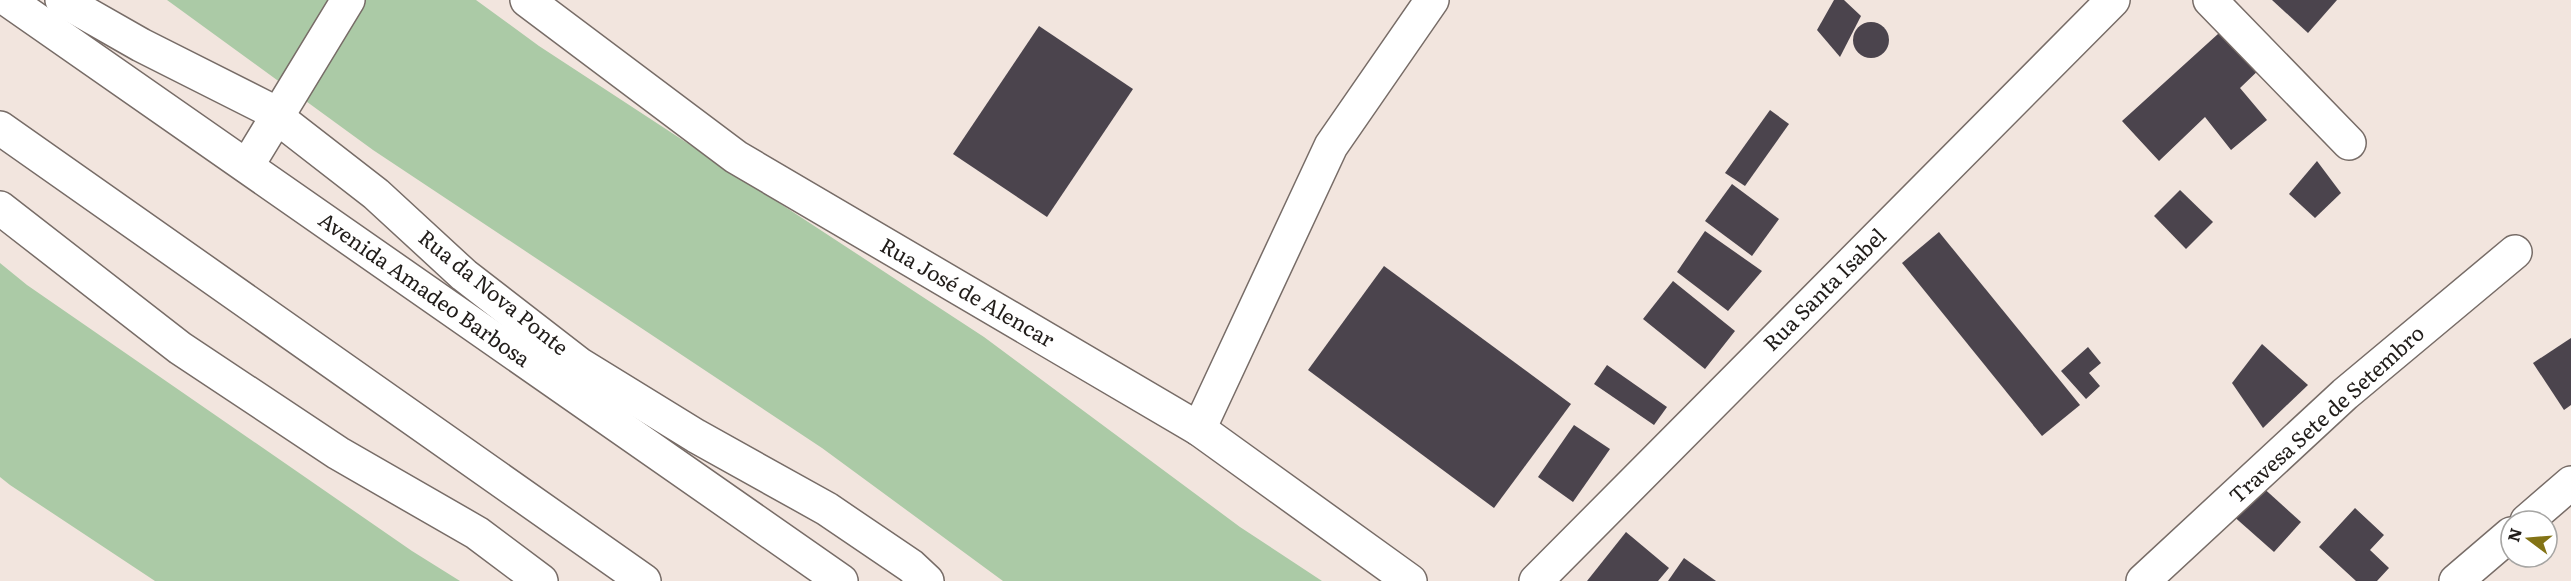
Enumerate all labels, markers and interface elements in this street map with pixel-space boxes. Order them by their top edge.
street label: Avenida Amadeo Barbosa [313,203,538,373]
street label: Rua Santa Isabel [1755,220,1892,357]
street label: Rua da Nova Ponte [413,221,576,361]
street label: Rua José de Alencar [875,228,1061,353]
street label: Travesa Sete de Setembro [2221,317,2430,510]
north arrow [2499,509,2559,569]
text: N [2500,525,2527,544]

